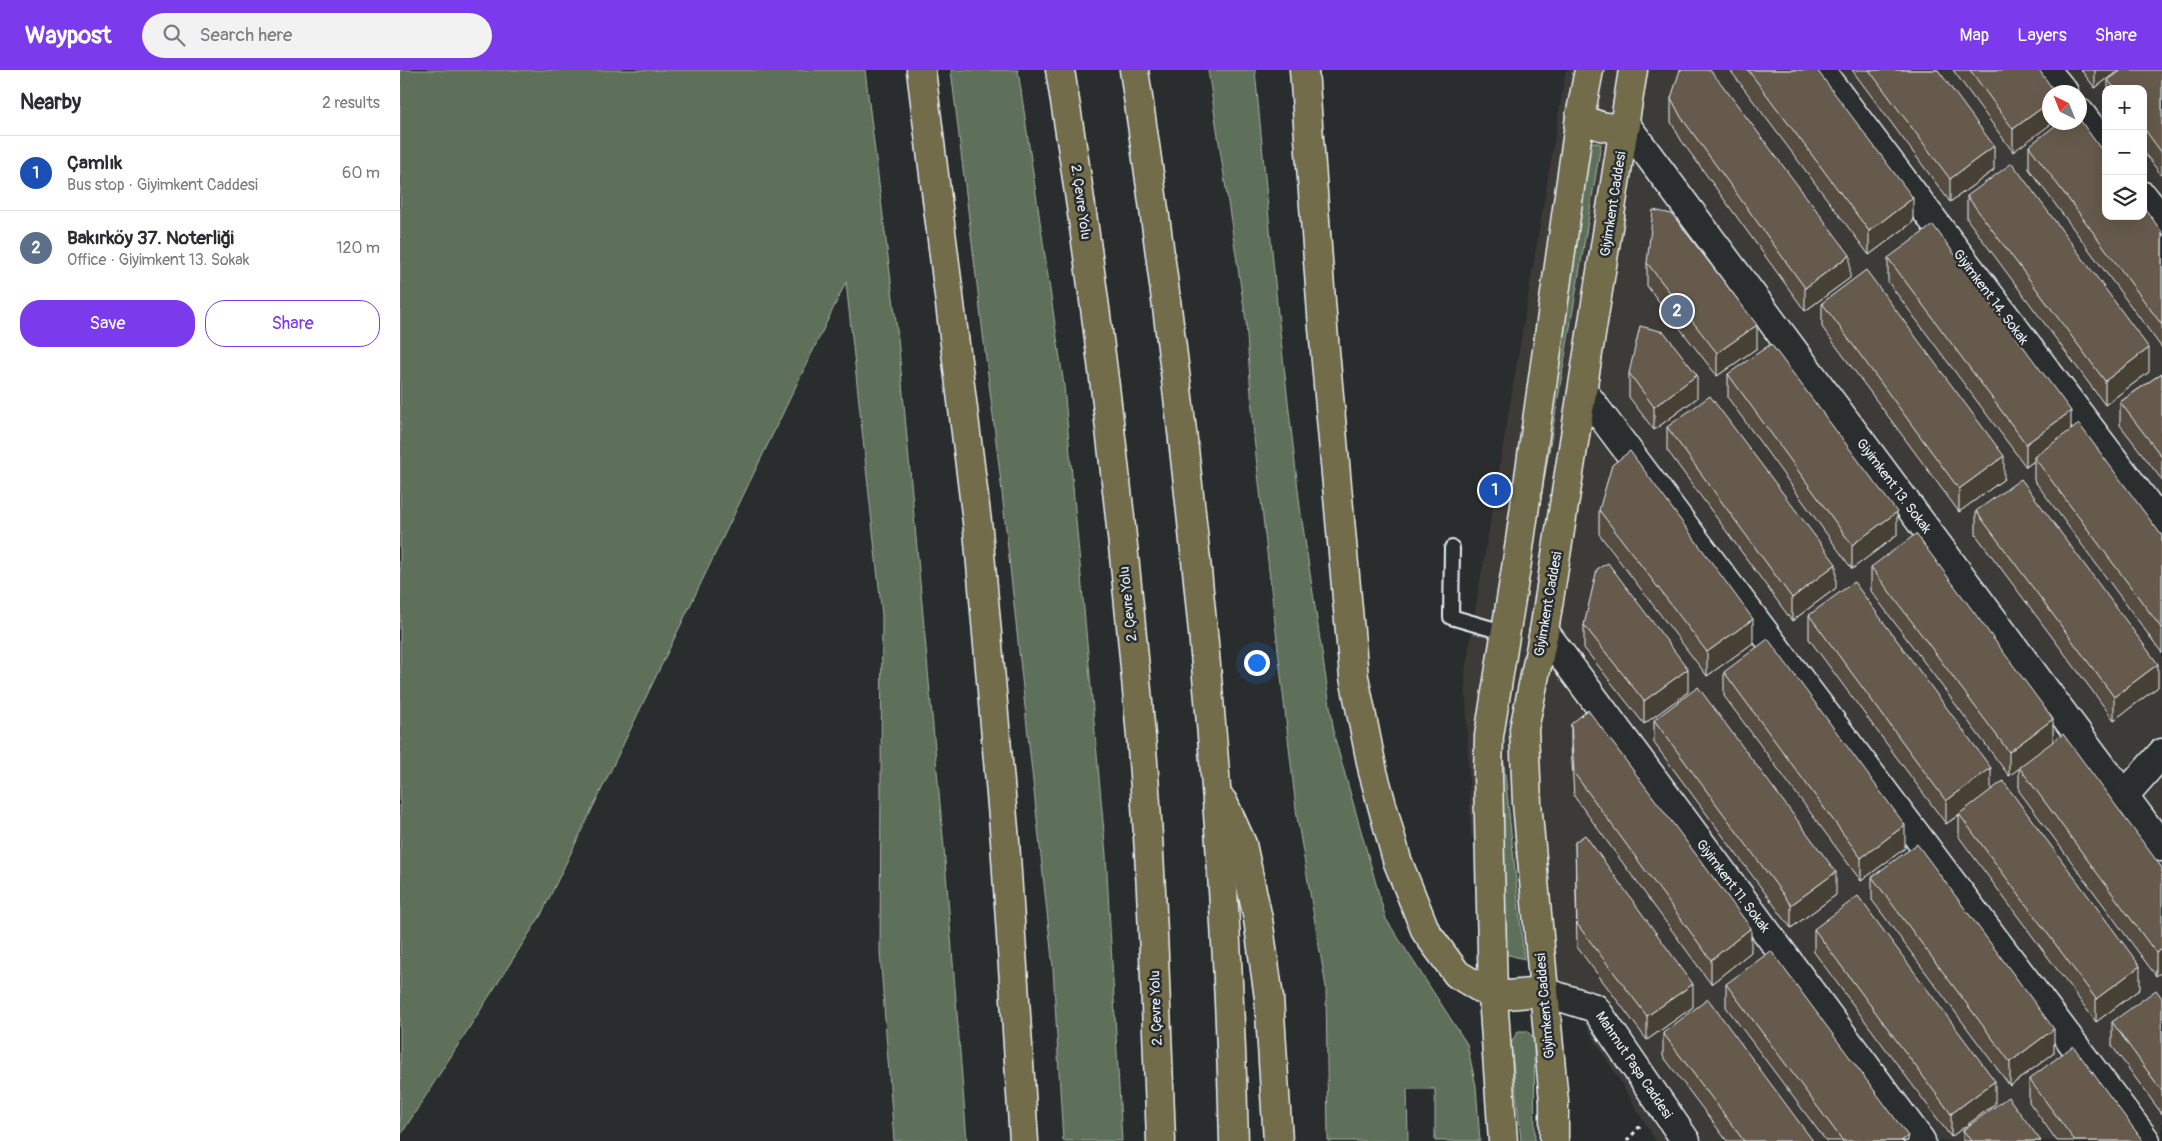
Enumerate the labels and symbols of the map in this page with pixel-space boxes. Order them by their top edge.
north arrow [2042,85,2087,130]
street label: Giyimkent Caddesi [1596,150,1630,258]
street label: 2. Çevre Yolu [1067,164,1095,240]
street label: Giyimkent 14. Sokak [1950,246,2032,348]
pin: 2 [1661,292,1693,330]
street label: Giyimkent 13. Sokak [1853,435,1935,537]
pin: 1 [1479,471,1511,509]
street label: Giyimkent Caddesi [1530,550,1566,658]
street label: 2. Çevre Yolu [1116,566,1140,642]
your location [1244,650,1270,676]
street label: Giyimkent 11. Sokak [1692,836,1774,936]
street label: Giyimkent Caddesi [1532,952,1558,1060]
street label: 2. Çevre Yolu [1146,970,1166,1046]
street label: Mahmut Paşa Caddesi [1592,1008,1676,1122]

